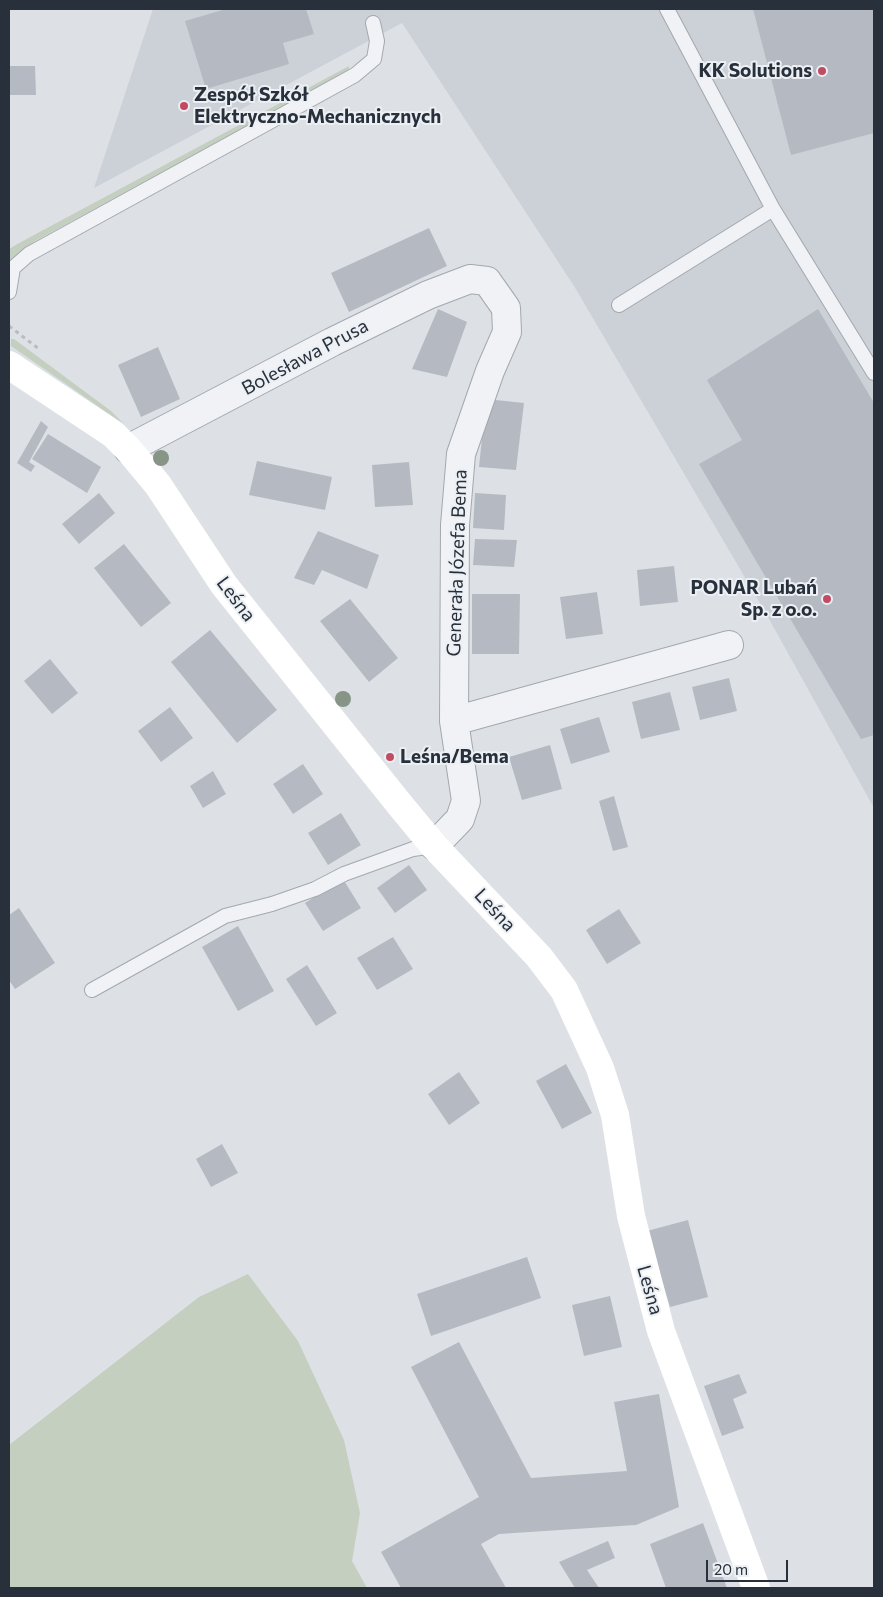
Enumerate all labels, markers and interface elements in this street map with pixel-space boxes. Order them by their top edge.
place label: KK Solutions [699,60,812,82]
marker: KK Solutions [816,65,828,77]
place label: Zespół Szkół Elektryczno-Mechanicznych [194,84,441,128]
marker: Zespół Szkół Elektryczno-Mechanicznych [178,100,190,112]
street label: Bolesława Prusa [238,314,372,400]
street label: Generała Józefa Bema [442,469,472,657]
street label: Leśna [212,572,260,626]
place label: PONAR Lubań Sp. z o.o. [690,577,817,621]
marker: PONAR Lubań Sp. z o.o. [821,593,833,605]
place label: Leśna/Bema [400,746,509,768]
marker: Leśna/Bema [384,751,396,763]
street label: Leśna [469,884,521,936]
street label: Leśna [632,1263,668,1317]
scale bar [708,1550,790,1582]
text: 20 m [714,1560,748,1578]

